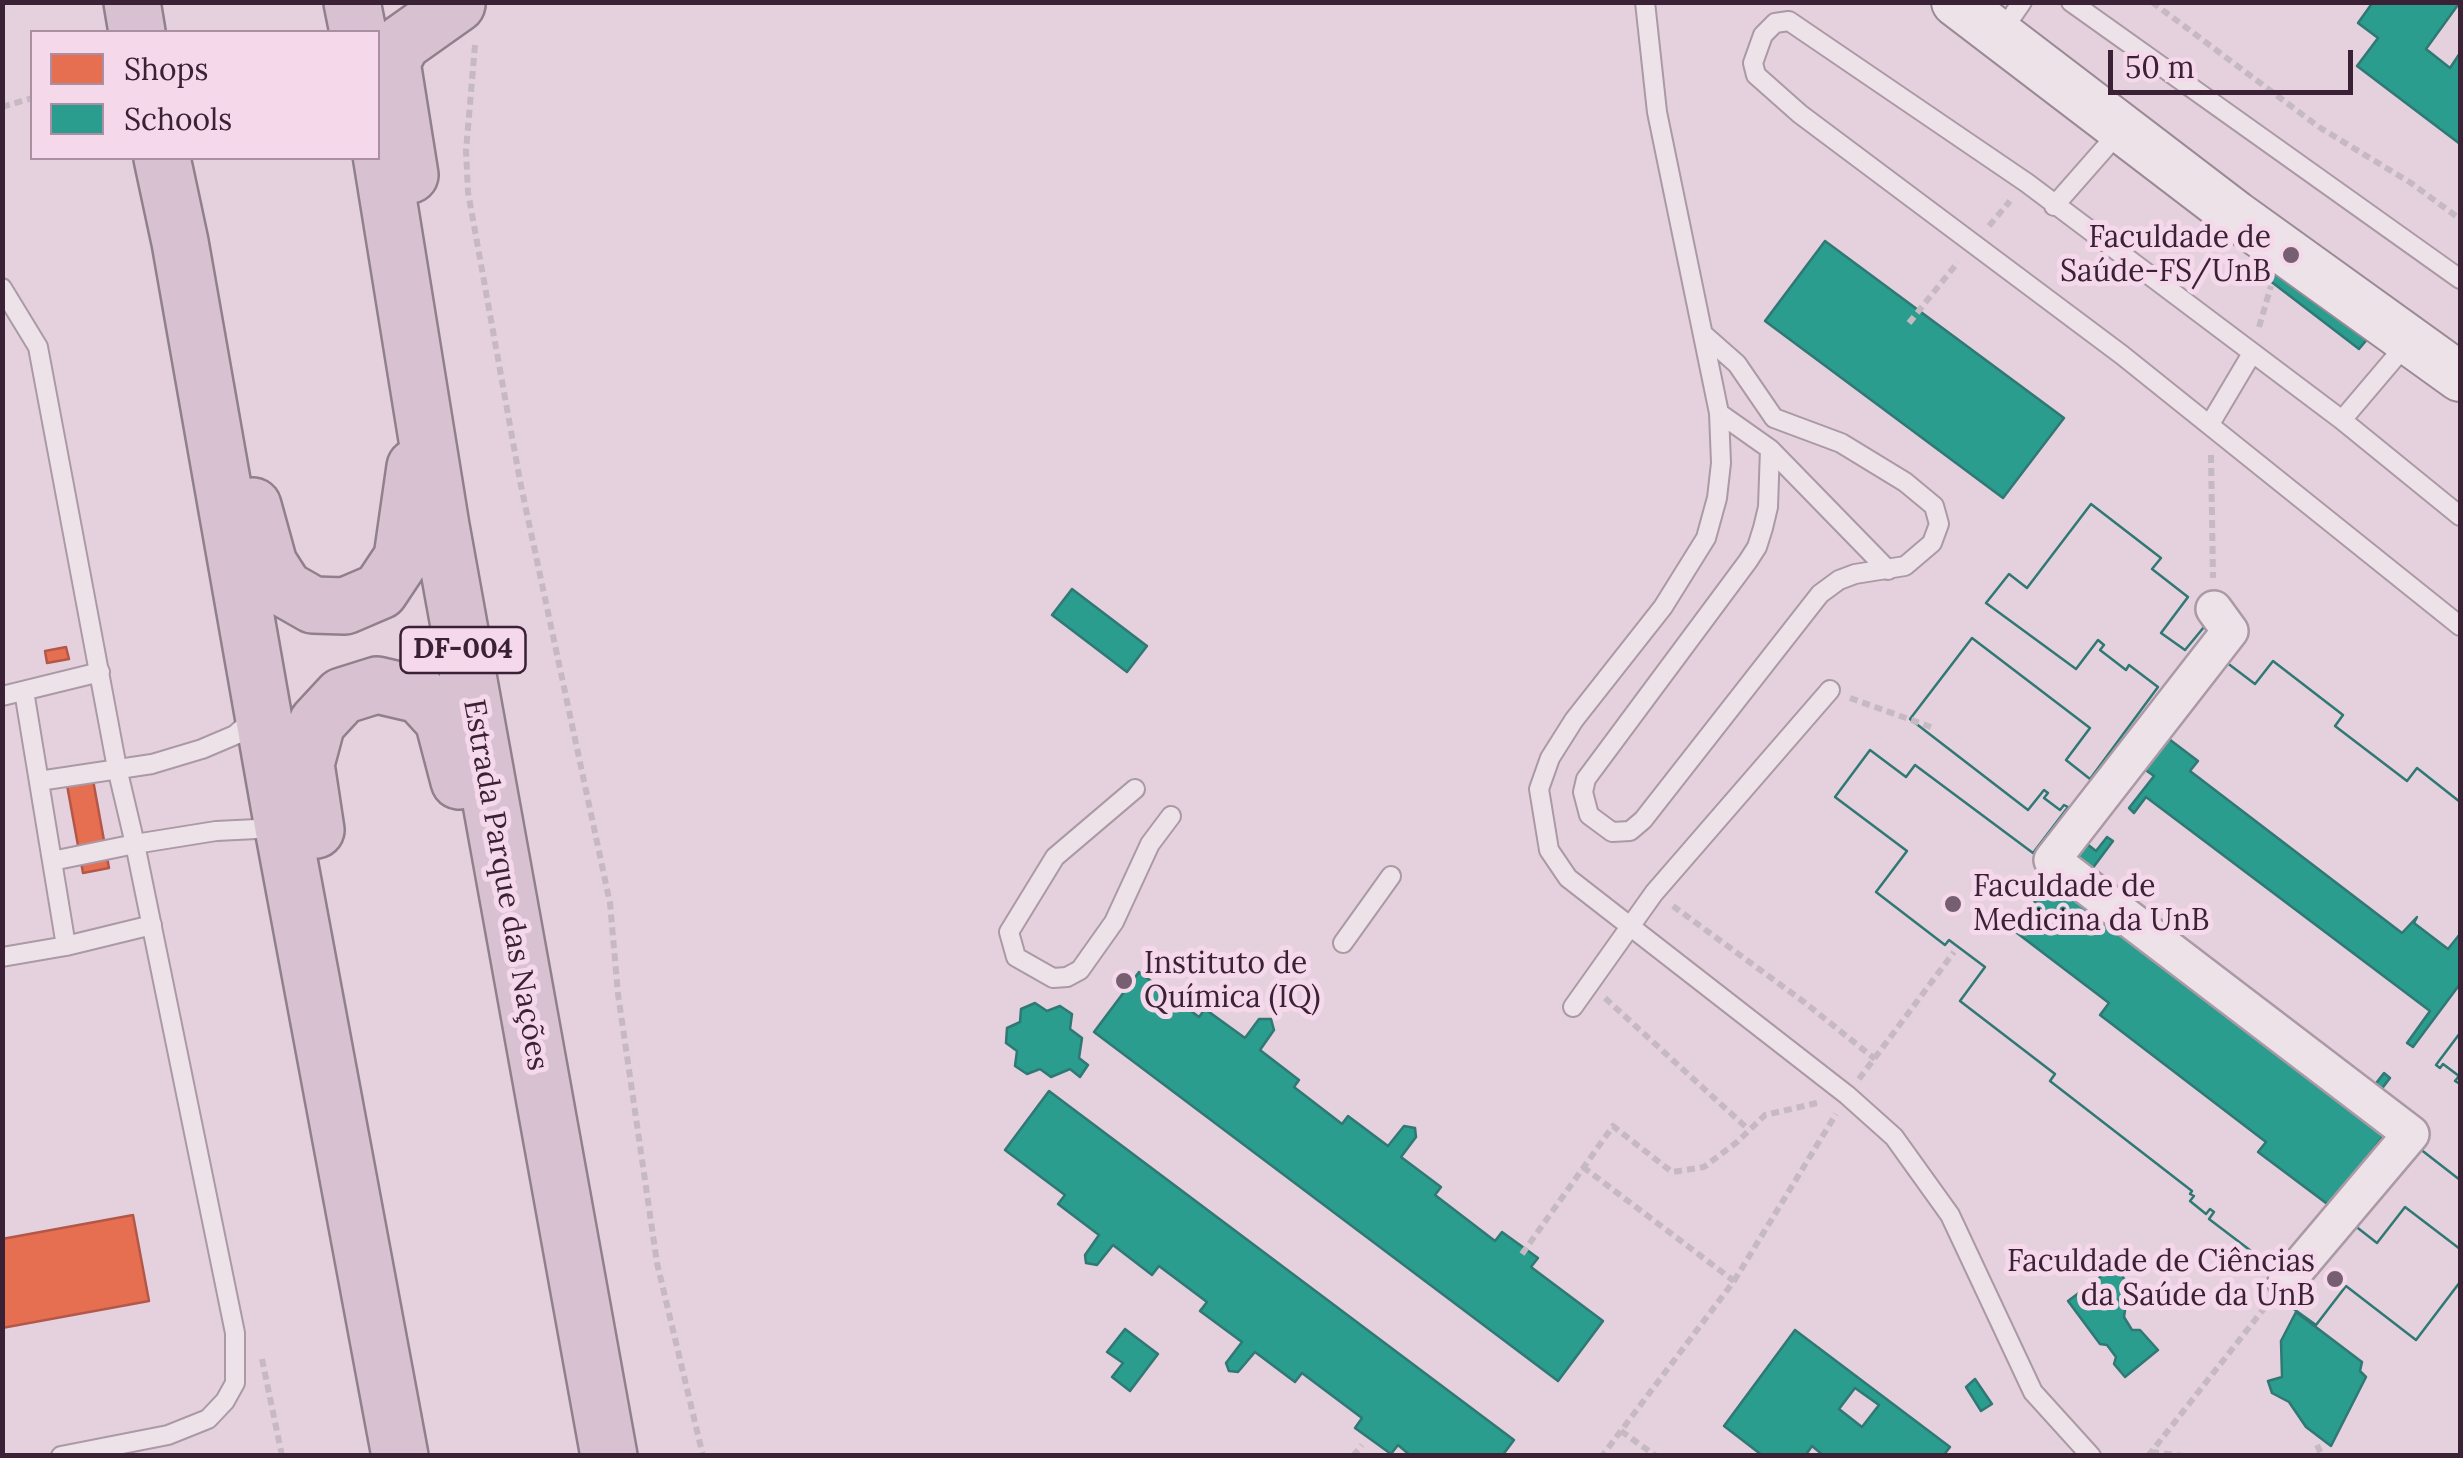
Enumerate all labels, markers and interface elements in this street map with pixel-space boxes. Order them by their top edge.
legend [30,30,380,160]
scale bar [2113,30,2358,92]
text: 50 m [2125,48,2195,86]
text: Shops [124,50,208,88]
text: Schools [124,100,232,138]
place label: Faculdade de Saúde-FS/UnB [2060,220,2271,290]
marker: Faculdade de Saúde-FS/UnB [2280,244,2302,266]
road number: DF-004 [400,627,526,673]
street label: Estrada Parque das Nações [455,697,555,1073]
place label: Faculdade de Medicina da UnB [1973,869,2209,940]
marker: Faculdade de Medicina da UnB [1942,893,1964,915]
place label: Instituto de Química (IQ) [1144,946,1320,1016]
marker: Instituto de Química (IQ) [1113,970,1135,992]
place label: Faculdade de Ciências da Saúde da UnB [2007,1244,2315,1314]
marker: Faculdade de Ciências da Saúde da UnB [2324,1268,2346,1290]

